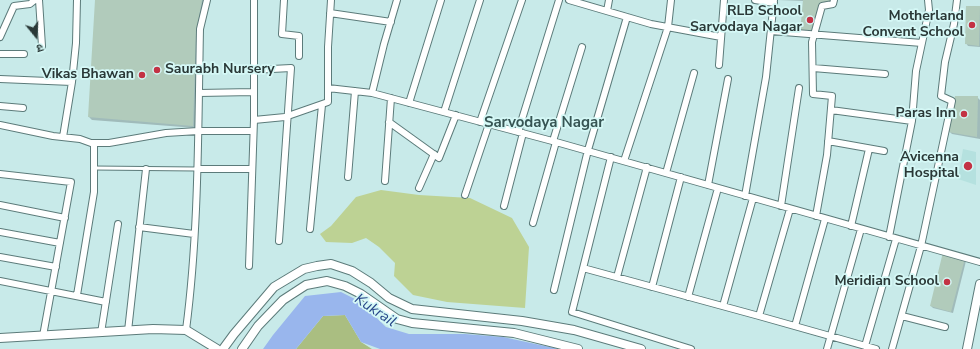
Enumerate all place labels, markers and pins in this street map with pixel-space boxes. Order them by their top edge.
place label: RLB School Sarvodaya Nagar [690,4,802,36]
place label: Motherland Convent School [862,9,964,42]
marker: RLB School Sarvodaya Nagar [805,15,815,25]
marker: Motherland Convent School [967,20,977,30]
place label: Saurabh Nursery [165,62,275,78]
marker: Saurabh Nursery [152,65,162,75]
place label: Vikas Bhawan [42,67,134,83]
marker: Vikas Bhawan [137,70,147,80]
place label: Paras Inn [896,106,956,122]
marker: Paras Inn [959,109,969,119]
place label: Avicenna Hospital [900,150,959,182]
marker: Avicenna Hospital [962,160,974,172]
place label: Meridian School [834,274,939,290]
marker: Meridian School [942,277,952,287]

